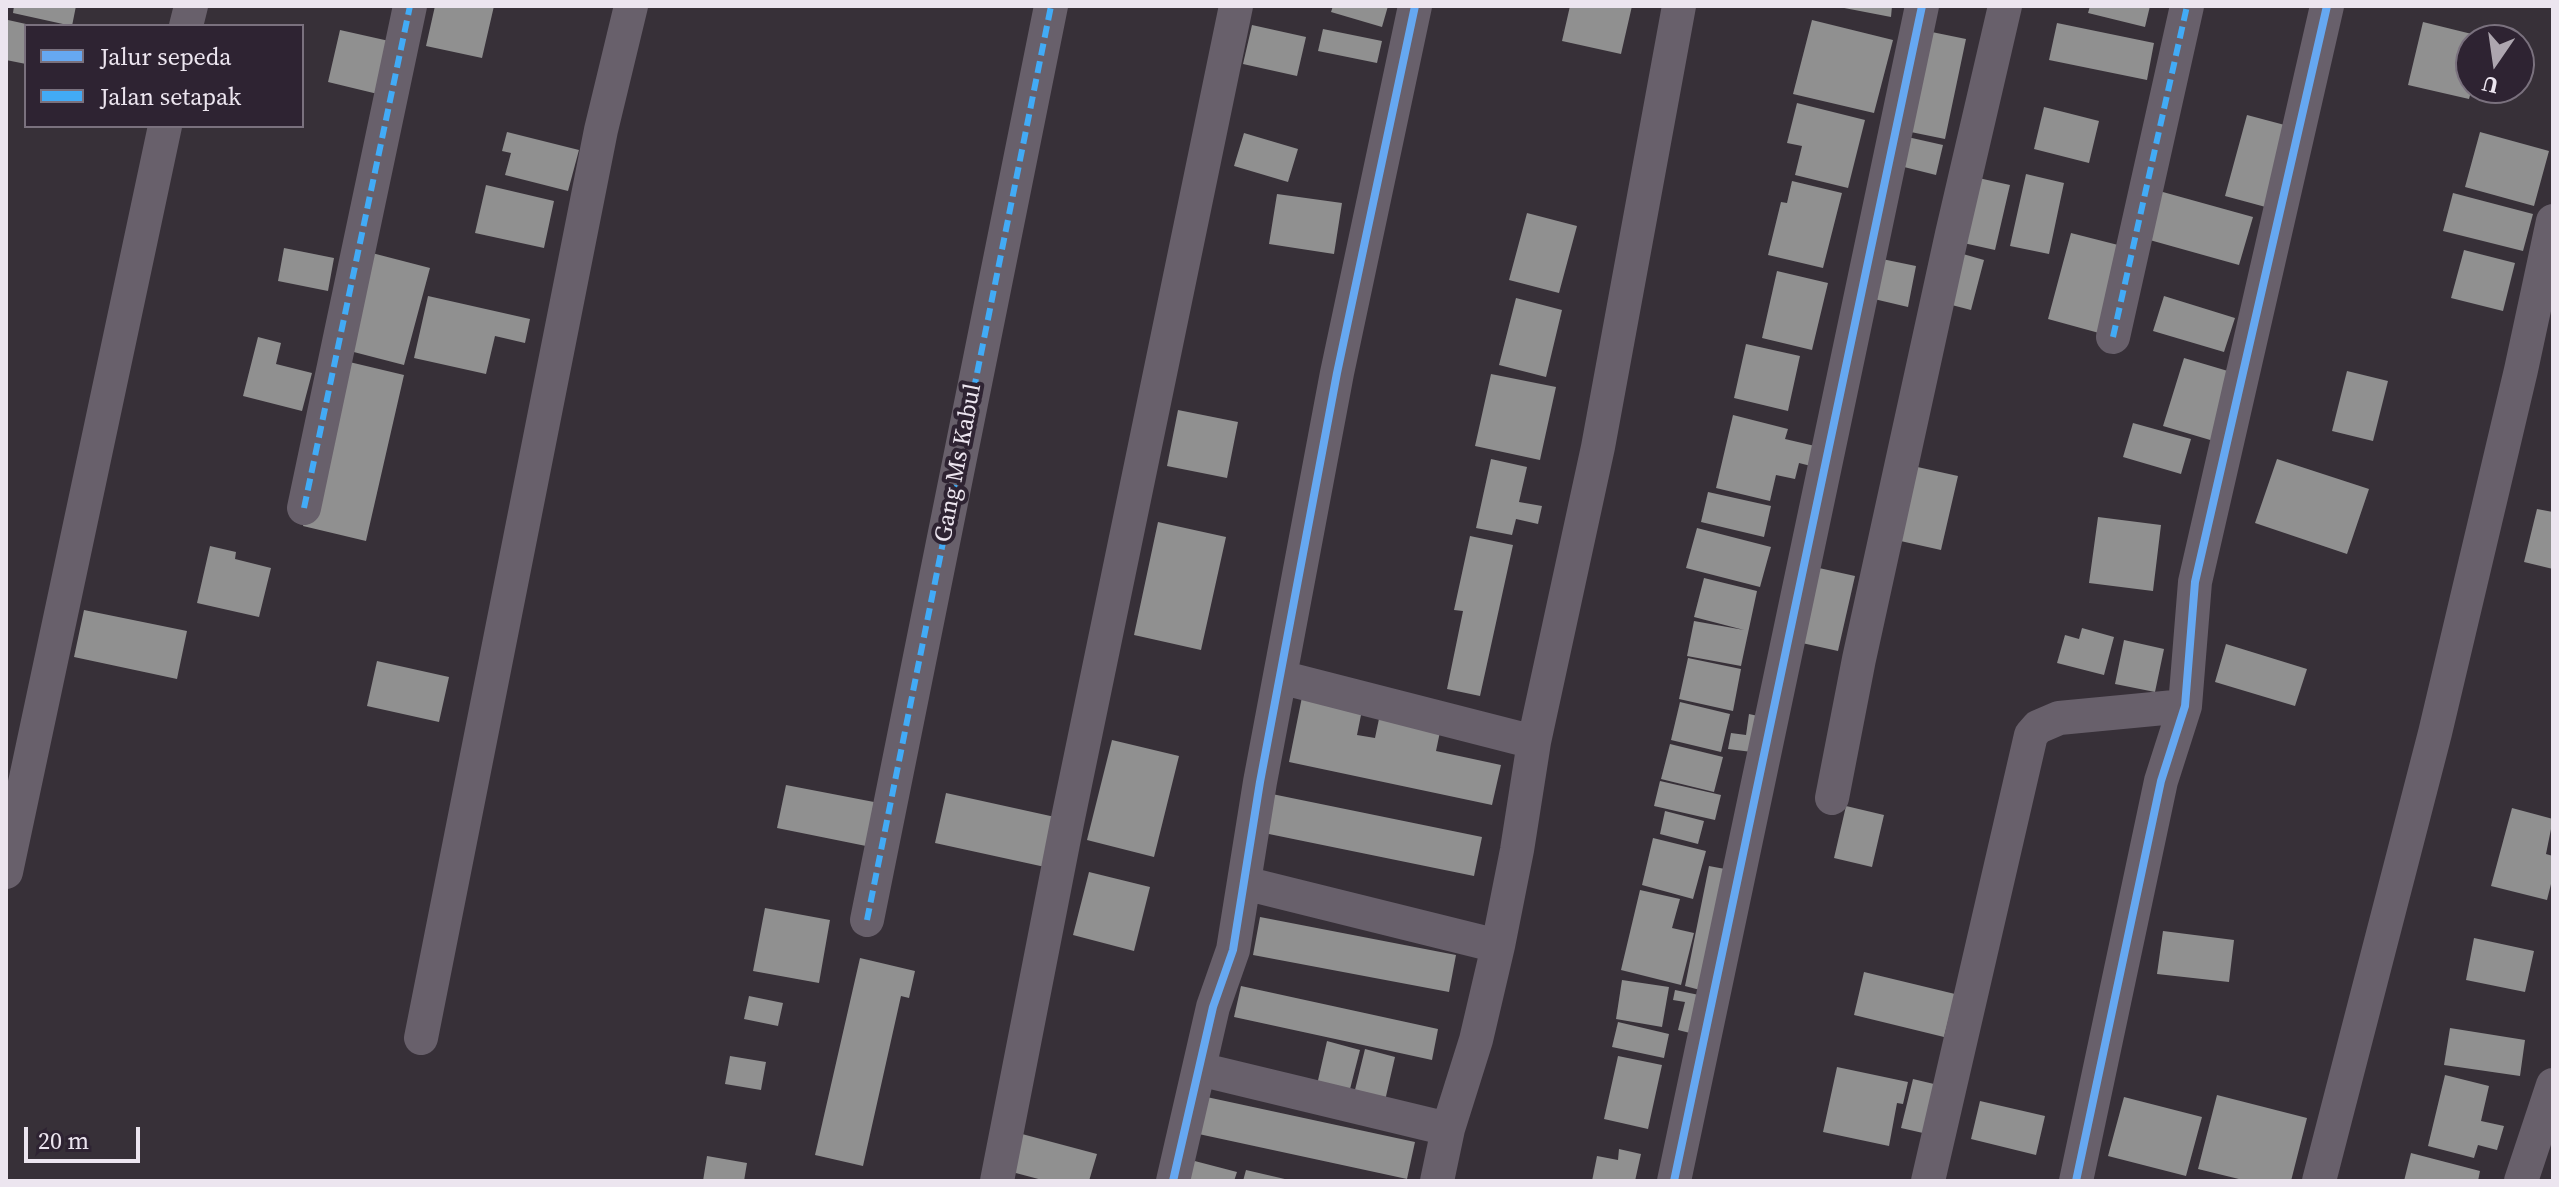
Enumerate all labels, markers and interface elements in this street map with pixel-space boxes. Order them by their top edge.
legend [24,24,304,128]
north arrow [2455,24,2535,104]
text: Jalur sepeda [100,40,231,73]
text: U [2479,69,2501,102]
text: Jalan setapak [100,80,241,113]
street label: Gang Ms Kabul [930,381,988,545]
scale bar [28,1111,144,1161]
text: 20 m [38,1124,89,1157]

